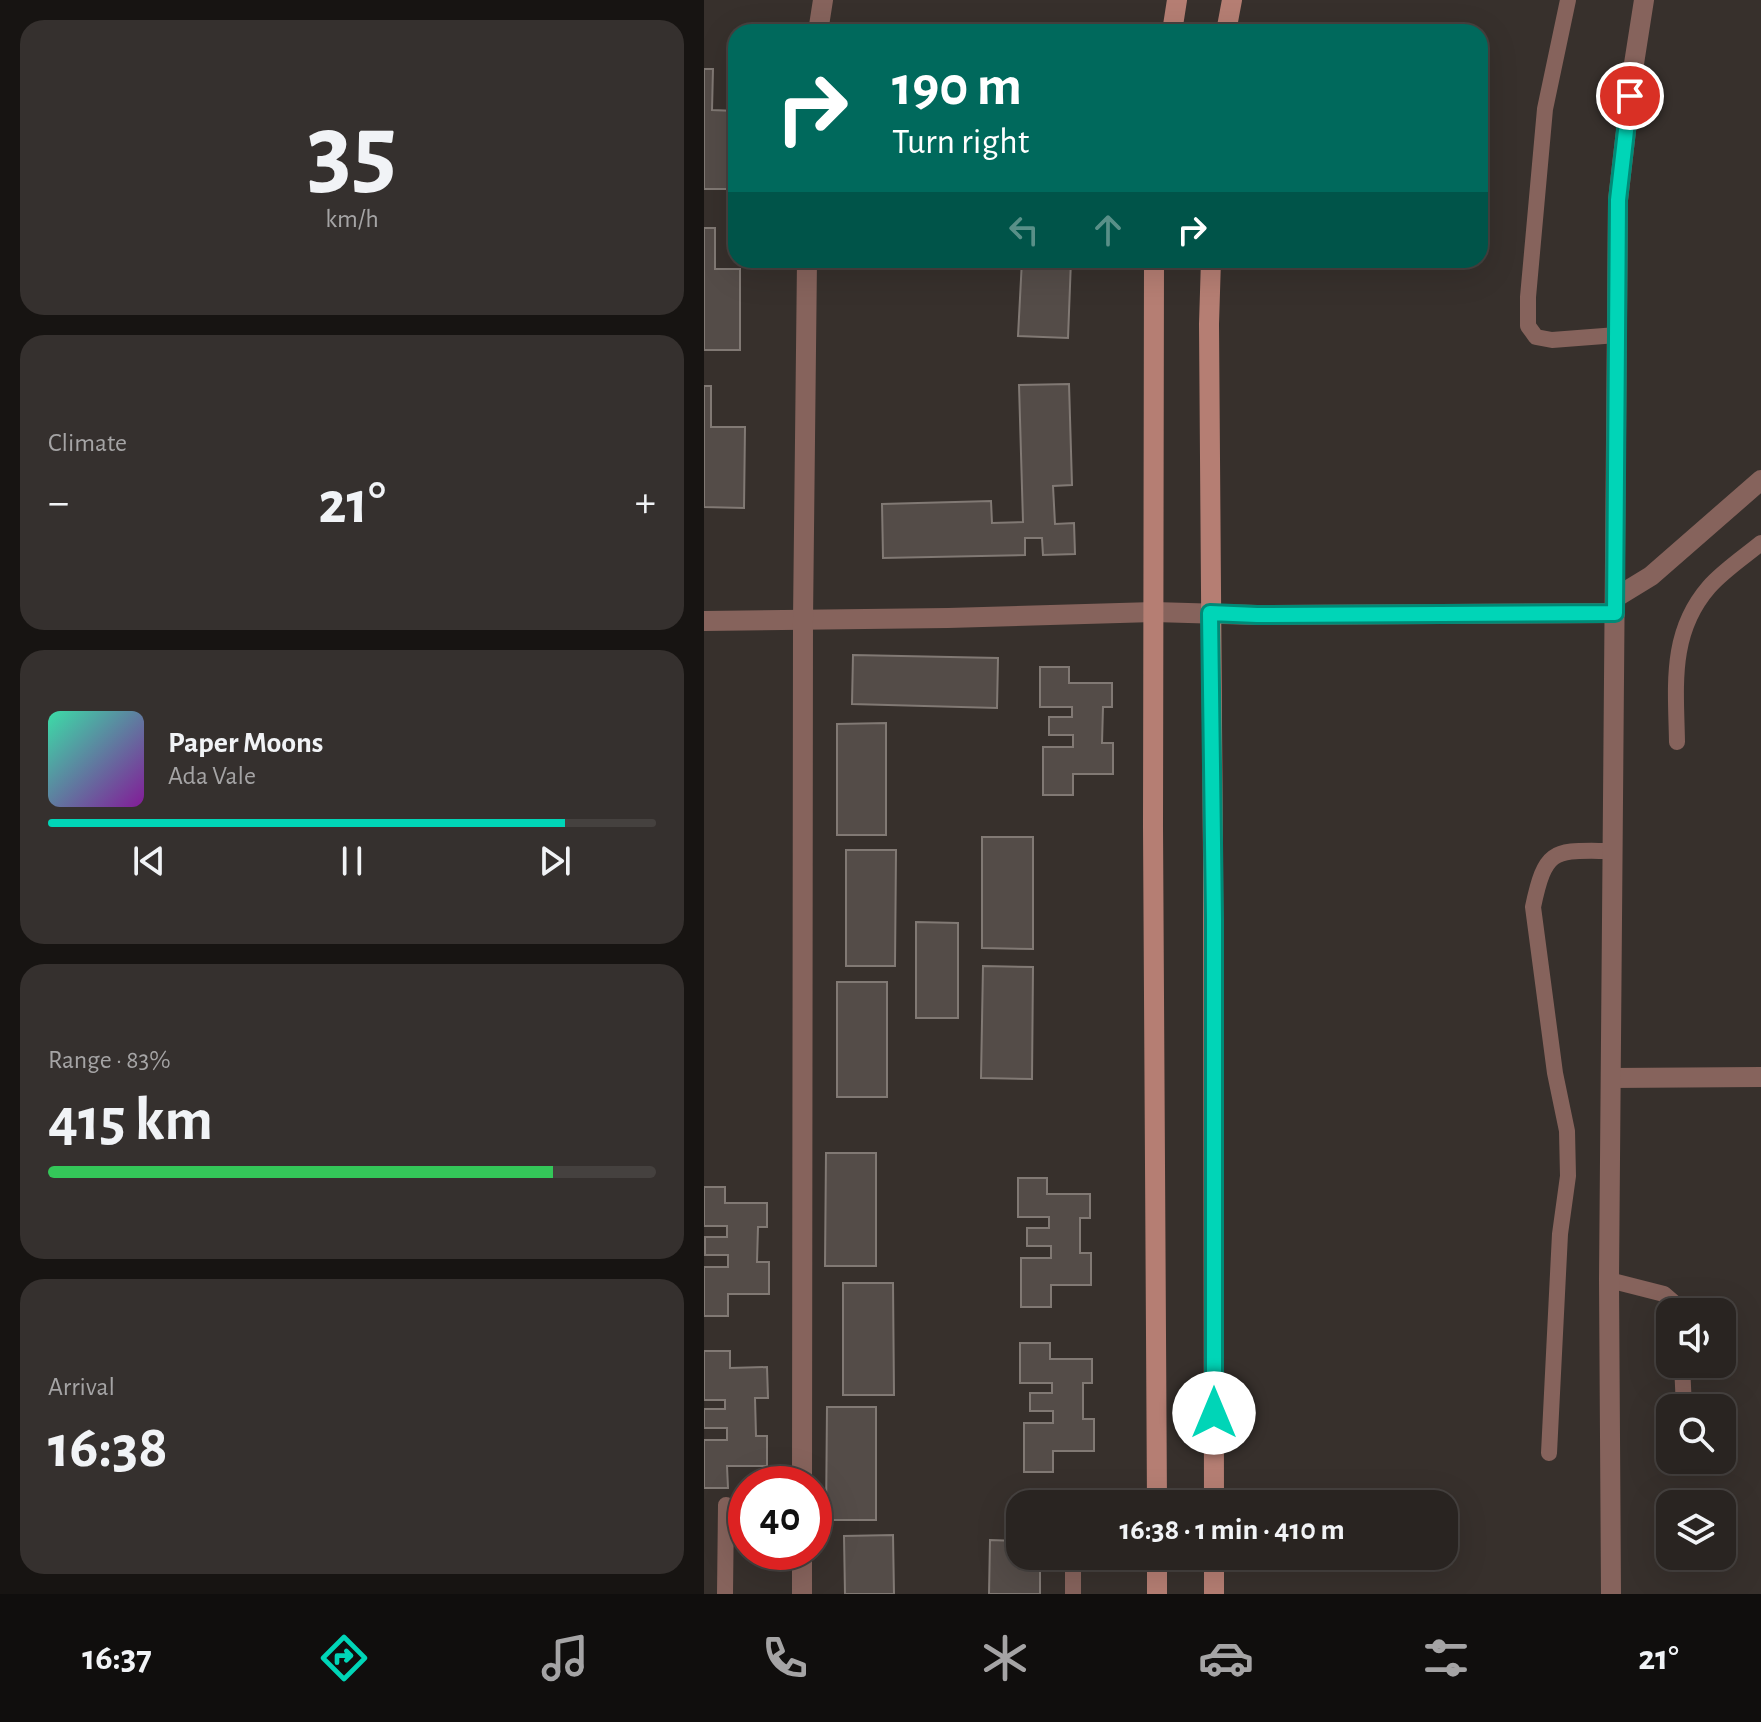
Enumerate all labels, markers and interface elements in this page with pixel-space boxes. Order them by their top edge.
icon: right [760,56,864,160]
text: 190 m [892,59,1022,115]
pin [1596,62,1664,130]
icon: arrive [1608,74,1652,118]
text: 35 [307,100,397,204]
text: Turn right [892,124,1029,160]
text: km/h [325,206,379,232]
icon: left [1002,208,1046,252]
icon: ahead [1086,208,1130,252]
icon: right [1170,208,1214,252]
text: Climate [48,430,127,456]
text: 21° [318,474,386,534]
text: − [48,481,69,525]
text: + [635,481,656,525]
text: Paper Moons [168,728,323,758]
text: Ada Vale [168,763,256,789]
icon: previous [127,839,171,883]
icon: pause [330,839,374,883]
icon: next [533,839,577,883]
text: Range · 83% [48,1047,171,1073]
text: 415 km [48,1091,213,1151]
map controls [1656,1298,1736,1570]
button: sound [1656,1298,1736,1378]
position arrow [1172,1371,1256,1455]
text: Arrival [48,1374,115,1400]
button: search [1656,1394,1736,1474]
text: 16:38 [48,1418,168,1478]
speed limit sign: 40 [728,1466,832,1570]
button: layers [1656,1490,1736,1570]
text: 16:38 · 1 min · 410 m [1119,1515,1345,1545]
icon: directions [316,1630,372,1686]
icon: music [537,1630,593,1686]
icon: phone [757,1630,813,1686]
icon: climate [977,1630,1033,1686]
icon: car [1198,1630,1254,1686]
icon: filters [1418,1630,1474,1686]
text: 16:37 [82,1640,152,1676]
text: 21° [1638,1640,1679,1676]

